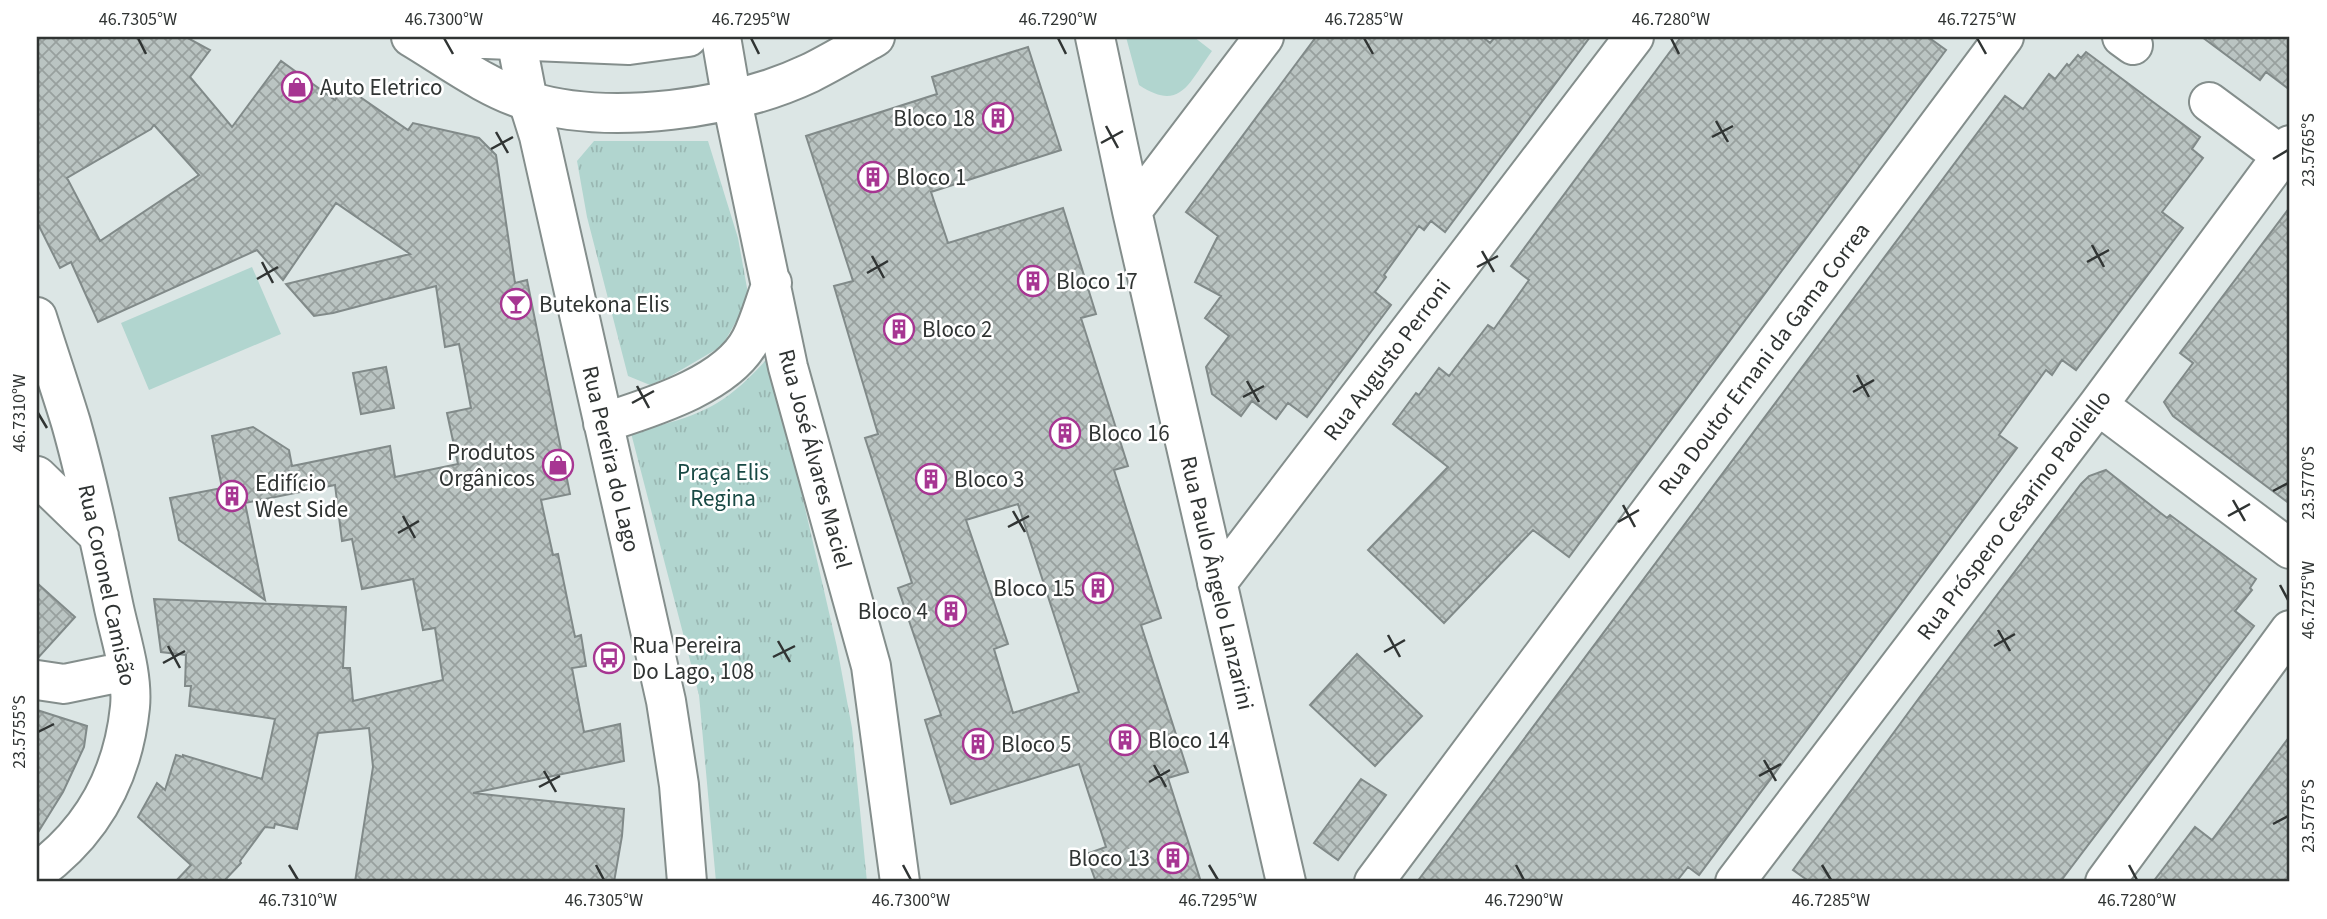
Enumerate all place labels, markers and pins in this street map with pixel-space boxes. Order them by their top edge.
shop icon: Auto Eletrico [280,70,314,104]
place label: Auto Eletrico [320,71,442,104]
building icon: Bloco 18 [981,101,1015,135]
place label: Bloco 18 [893,102,975,135]
building icon: Bloco 1 [856,160,890,194]
place label: Bloco 1 [896,161,966,194]
building icon: Bloco 17 [1016,264,1050,298]
place label: Bloco 17 [1056,265,1138,298]
bar icon: Butekona Elis [499,287,533,321]
place label: Butekona Elis [539,288,669,321]
building icon: Bloco 2 [882,312,916,346]
place label: Bloco 2 [922,313,992,346]
building icon: Bloco 16 [1048,416,1082,450]
place label: Bloco 16 [1088,417,1170,450]
place label: Produtos Orgânicos [439,436,535,495]
shop icon: Produtos Orgânicos [541,448,575,482]
building icon: Bloco 3 [914,462,948,496]
place label: Bloco 3 [954,463,1024,496]
place label: Edifício West Side [255,467,348,526]
building icon: Edifício West Side [215,479,249,513]
building icon: Bloco 15 [1081,571,1115,605]
place label: Bloco 15 [993,572,1075,605]
building icon: Bloco 4 [934,594,968,628]
place label: Bloco 4 [858,595,928,628]
place label: Rua Pereira Do Lago, 108 [632,629,754,688]
bus stop icon: Rua Pereira Do Lago, 108 [592,641,626,675]
building icon: Bloco 14 [1108,723,1142,757]
place label: Bloco 14 [1148,724,1230,757]
building icon: Bloco 5 [961,727,995,761]
place label: Bloco 5 [1001,728,1071,761]
building icon: Bloco 13 [1156,841,1190,875]
place label: Bloco 13 [1068,842,1150,875]

